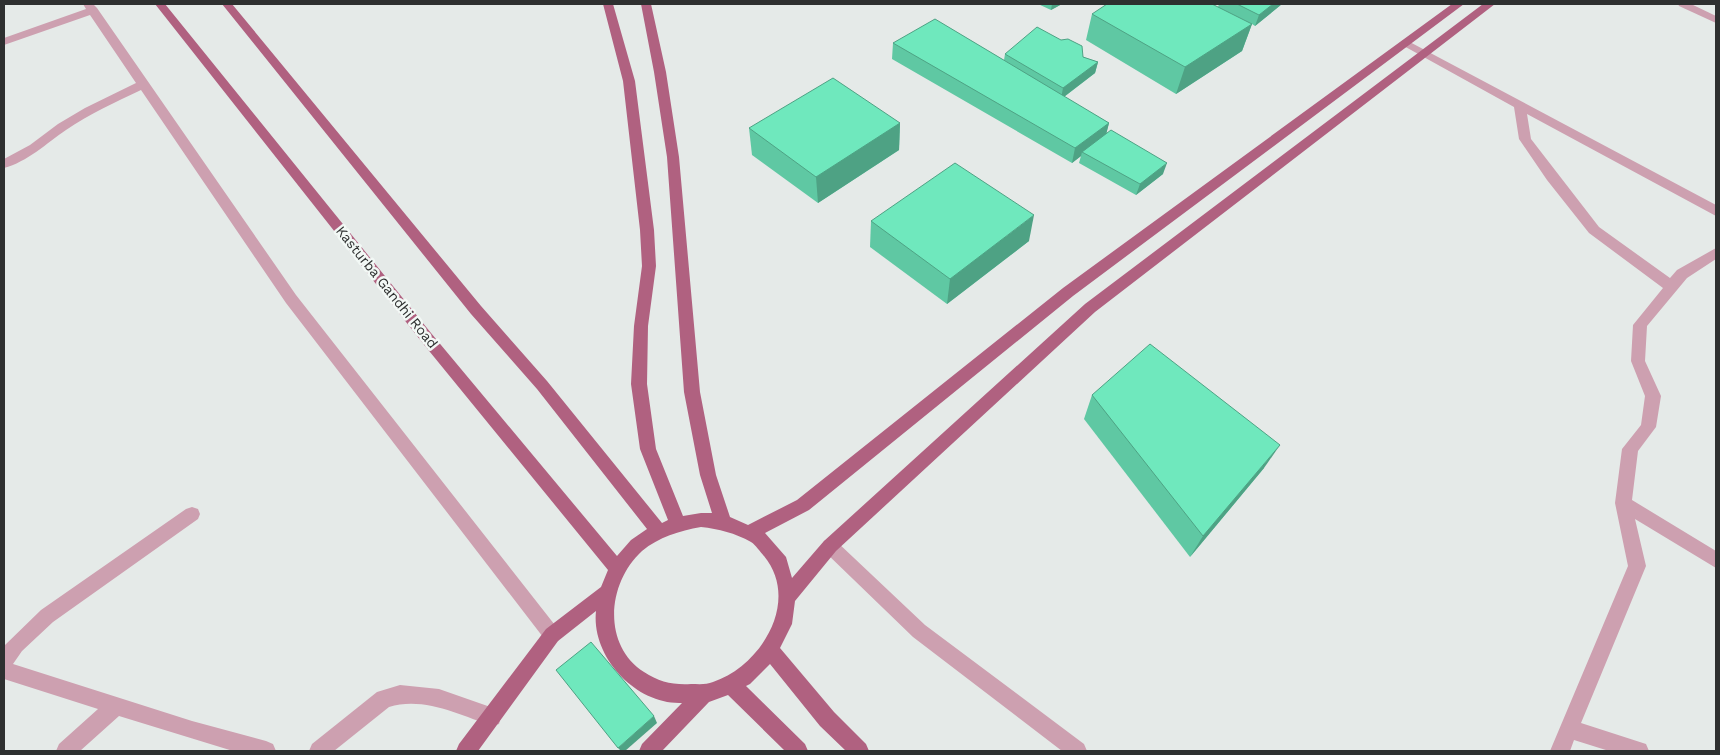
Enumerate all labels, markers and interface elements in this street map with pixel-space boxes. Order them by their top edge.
street label: Kasturba Gandhi Road [333,223,441,351]

